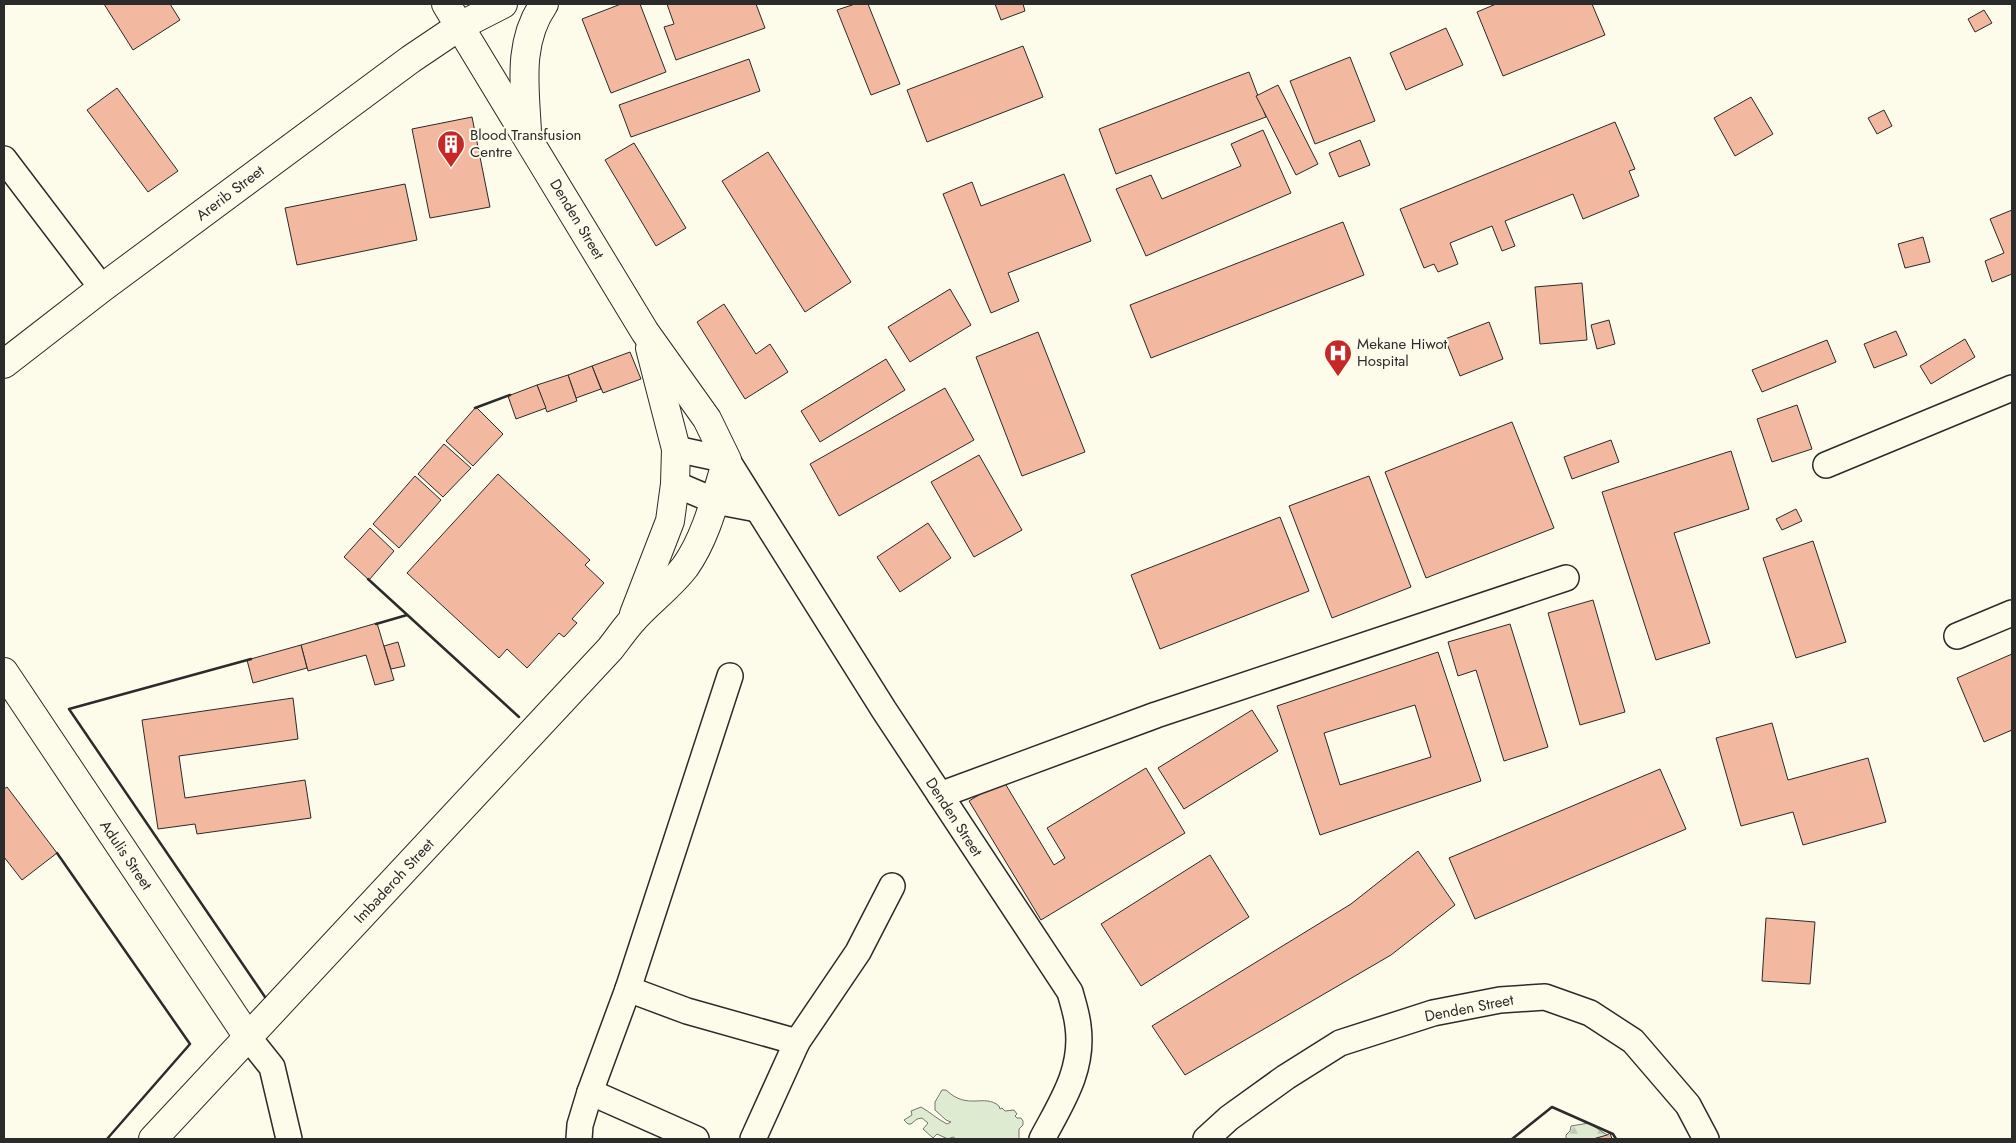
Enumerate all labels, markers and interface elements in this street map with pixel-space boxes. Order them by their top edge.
place label: Blood Transfusion Centre [470,124,581,163]
building icon: Blood Transfusion Centre [436,129,466,168]
street label: Arerib Street [191,160,269,226]
street label: Denden Street [544,175,610,264]
place label: Mekane Hiwot Hospital [1357,333,1448,372]
hospital icon: Mekane Hiwot Hospital [1323,338,1353,377]
street label: Denden Street [920,773,988,861]
street label: Adulis Street [95,816,158,895]
street label: Imbaderoh Street [349,833,439,928]
street label: Denden Street [1423,989,1516,1027]

